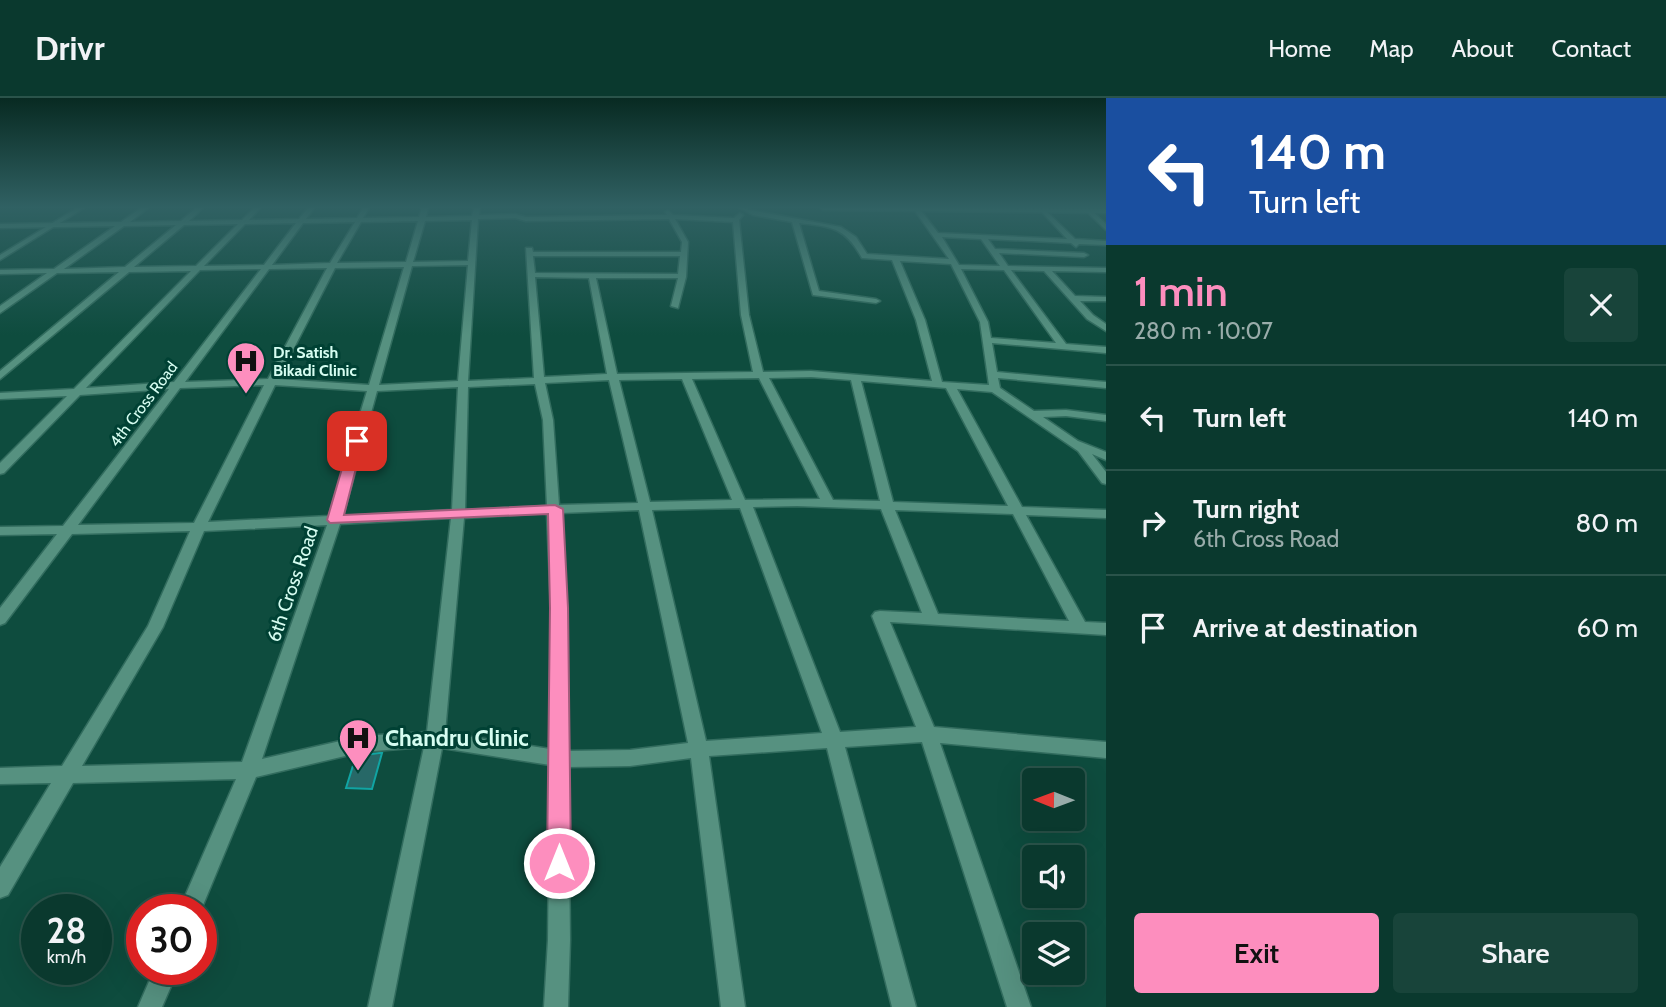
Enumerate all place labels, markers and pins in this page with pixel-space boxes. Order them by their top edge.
hospital icon: Dr. Satish Bikadi Clinic [225,340,267,395]
place label: Dr. Satish Bikadi Clinic [273,343,357,380]
pin [327,411,387,471]
hospital icon: Chandru Clinic [337,717,379,772]
place label: Chandru Clinic [385,724,529,752]

